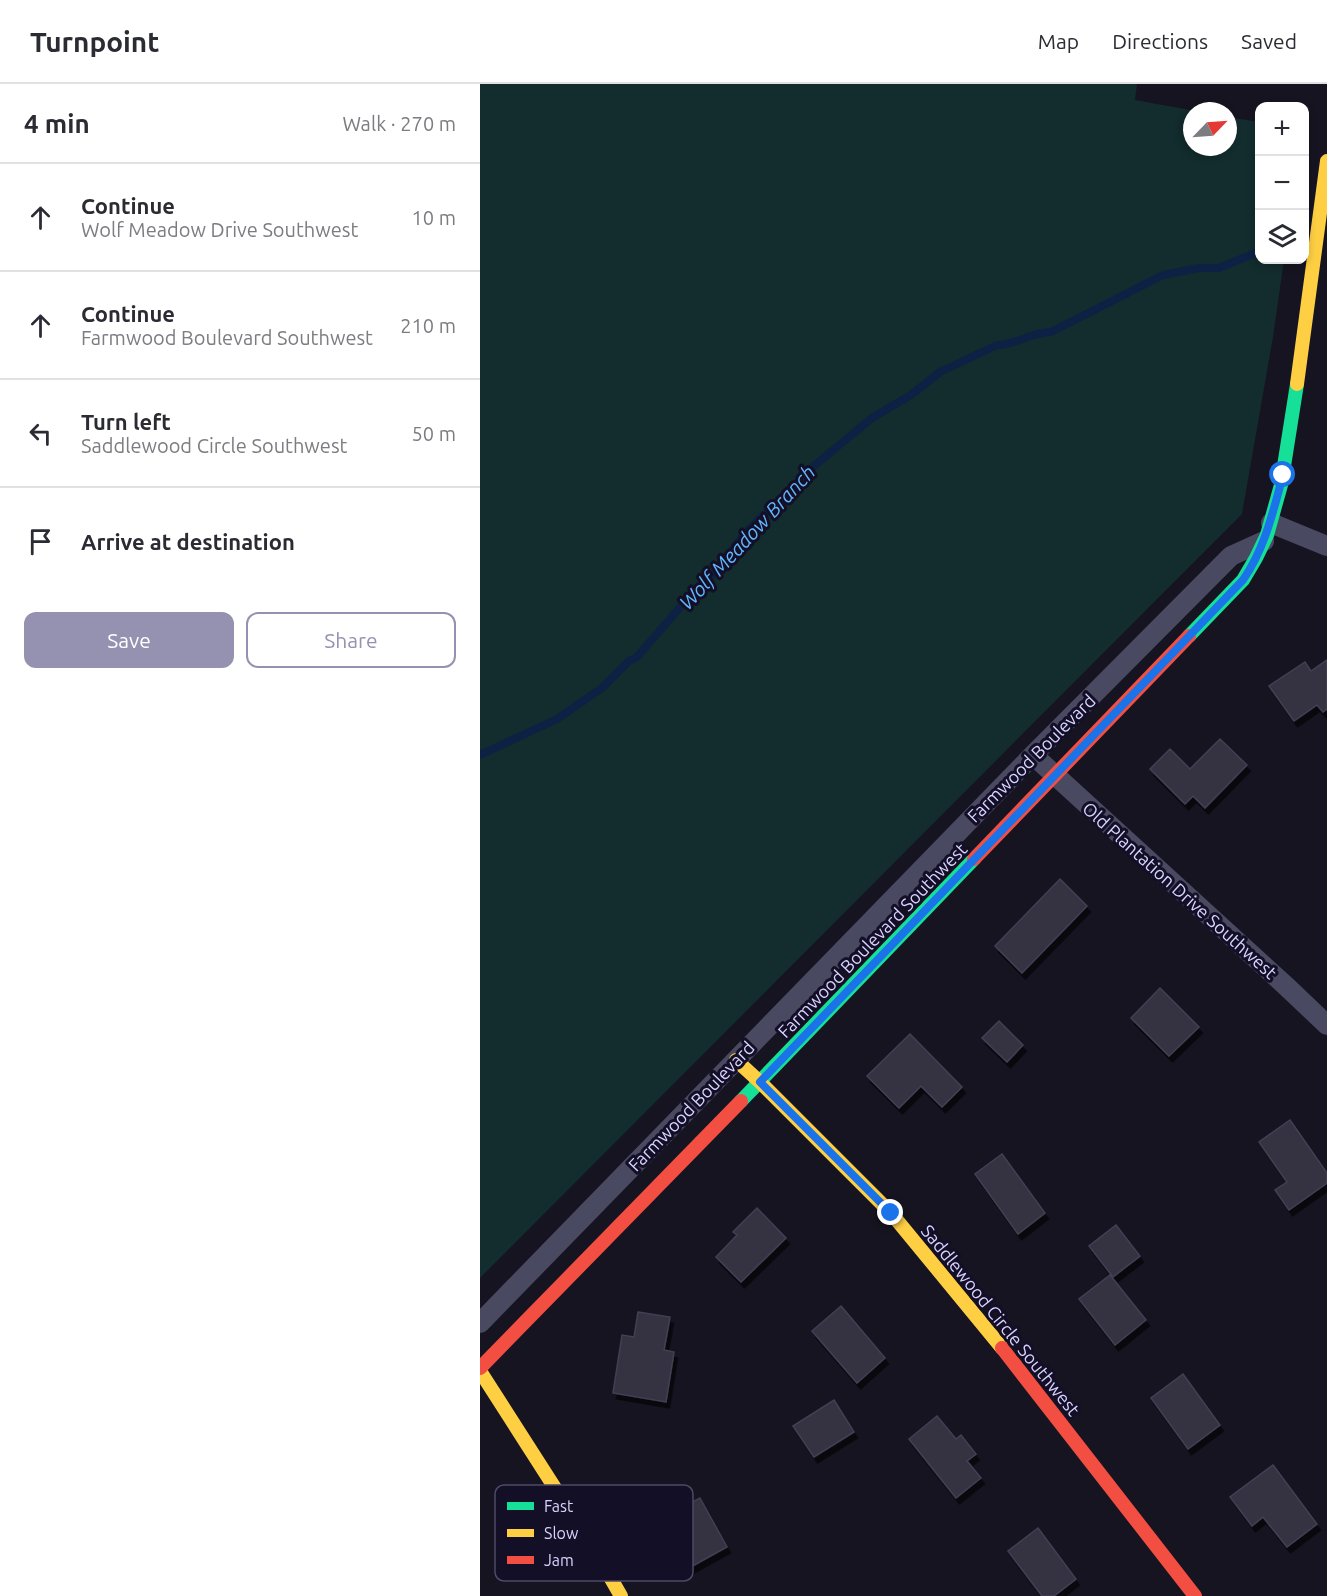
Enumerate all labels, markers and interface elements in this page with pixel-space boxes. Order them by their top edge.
text: Turnpoint [30,26,159,57]
text: Map [1038,29,1079,53]
text: Directions [1112,29,1208,53]
text: Saved [1241,29,1297,53]
north arrow [1183,102,1237,156]
map controls [1255,102,1309,264]
button: + [1255,102,1309,156]
text: 4 min [24,109,90,138]
text: Walk · 270 m [343,112,456,135]
button: − [1255,156,1309,210]
text: Continue [81,193,175,218]
icon: ahead [24,201,57,234]
text: 10 m [412,206,456,229]
button: layers [1255,210,1309,264]
text: Wolf Meadow Drive Southwest [81,218,358,241]
text: Continue [81,301,175,326]
icon: ahead [24,309,57,342]
text: 210 m [400,314,456,337]
text: Farmwood Boulevard Southwest [81,326,373,349]
text: Turn left [81,409,171,434]
icon: left [24,417,57,450]
text: 50 m [412,422,456,445]
text: Saddlewood Circle Southwest [81,434,347,457]
water label: Wolf Meadow Branch [674,460,820,614]
route start [1269,461,1295,487]
icon: arrive [24,525,57,558]
text: Arrive at destination [81,529,295,554]
button: Save [24,612,234,668]
button: Share [246,612,456,668]
street label: Farmwood Boulevard [963,690,1099,826]
street label: Old Plantation Drive Southwest [1079,798,1281,982]
street label: Farmwood Boulevard Southwest [774,839,970,1041]
street label: Farmwood Boulevard [624,1037,758,1175]
route end [877,1199,903,1225]
street label: Saddlewood Circle Southwest [918,1221,1084,1419]
legend [495,1485,693,1581]
text: Fast [544,1497,574,1515]
text: Slow [544,1524,579,1542]
text: Jam [544,1551,574,1569]

